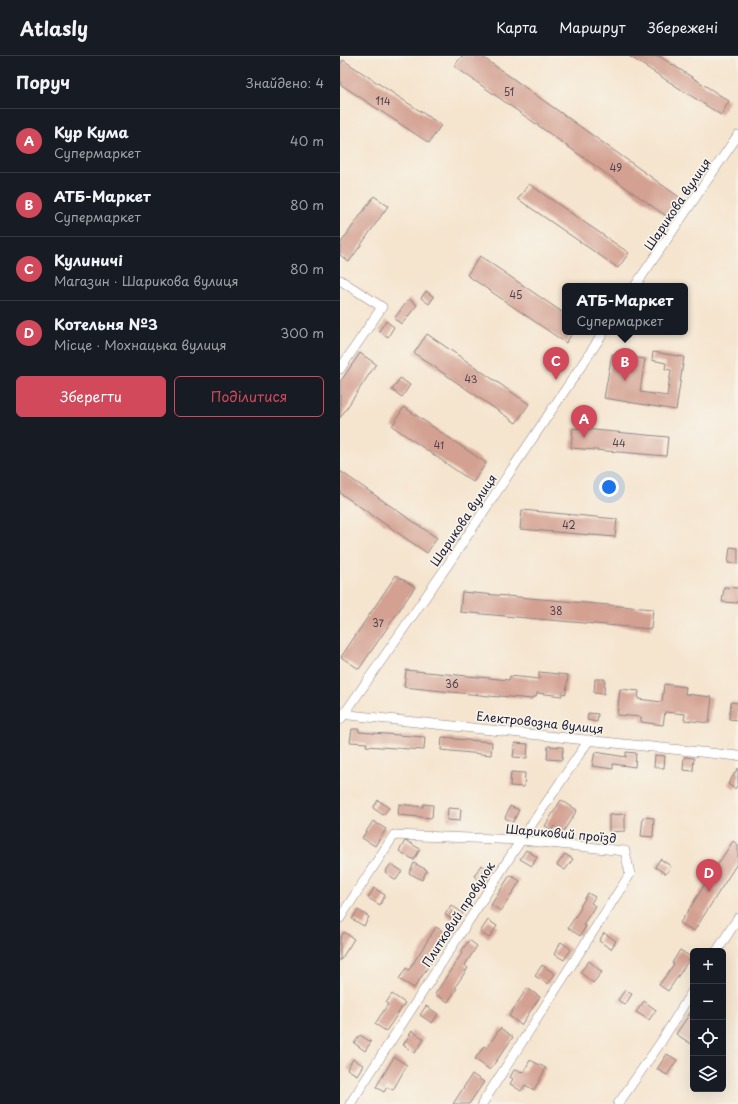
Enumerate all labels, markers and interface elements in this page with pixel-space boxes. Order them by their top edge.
text: Atlasly [20,14,88,42]
text: Карта [496,17,537,38]
text: Маршрут [559,17,626,38]
text: Збережені [648,17,718,38]
text: Поруч [16,69,70,95]
text: Знайдено: 4 [246,73,324,92]
house number: 51 [504,84,514,99]
house number: 114 [376,93,391,108]
text: Кур Кума [54,120,129,143]
text: A [24,131,34,150]
text: 40 m [290,131,324,150]
text: Супермаркет [54,143,141,162]
street label: Шарикова вулиця [639,154,715,254]
house number: 49 [610,160,622,175]
text: АТБ-Маркет [54,184,151,207]
text: B [25,195,33,214]
text: 80 m [290,195,324,214]
text: Супермаркет [54,207,141,226]
text: Кулиничі [54,248,123,271]
text: C [24,259,34,278]
text: 80 m [290,259,324,278]
text: Магазин · Шарикова вулиця [54,271,239,290]
popup [562,283,688,335]
house number: 45 [510,287,522,302]
text: АТБ-Маркет [577,288,673,311]
text: Супермаркет [577,311,663,330]
text: Котельня №3 [54,312,158,335]
text: D [24,323,34,342]
text: 300 m [280,323,324,342]
text: Місце · Мохнацька вулиця [54,335,227,354]
pin: C [543,347,569,380]
pin: B [612,348,638,381]
house number: 43 [465,371,478,386]
button: Зберегти [16,376,166,417]
button: Поділитися [174,376,324,417]
pin: A [571,405,597,438]
house number: 44 [612,435,626,450]
house number: 41 [434,437,444,452]
street label: Шарикова вулиця [425,470,501,570]
your location [599,477,619,497]
house number: 42 [562,517,576,532]
house number: 38 [550,603,562,618]
house number: 37 [372,615,385,630]
house number: 36 [445,676,459,691]
street label: Електровозна вулиця [476,706,604,738]
street label: Шариковий проїзд [505,819,617,847]
street label: Плитковий провулок [417,857,499,970]
pin: D [696,859,722,892]
map controls [690,948,726,1092]
button: + [690,948,726,984]
button: − [690,984,726,1020]
button: locate [690,1020,726,1056]
button: layers [690,1056,726,1092]

